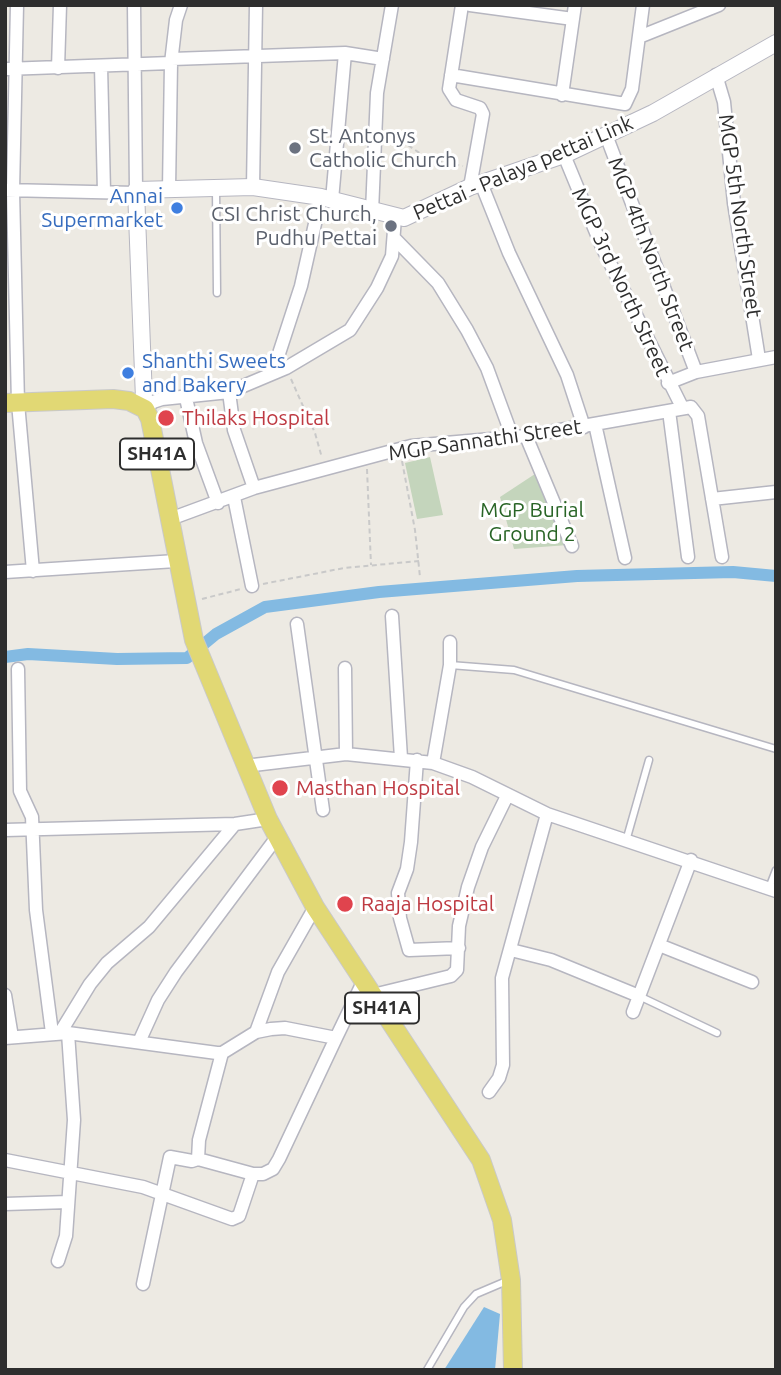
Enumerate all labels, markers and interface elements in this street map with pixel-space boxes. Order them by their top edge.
street label: Pettai - Palaya pettai Link [409,110,637,226]
street label: MGP 5th North Street [713,113,767,319]
place label: St. Antonys Catholic Church [309,123,457,173]
marker: St. Antonys Catholic Church [287,140,303,156]
street label: MGP 4th North Street [602,154,700,354]
place label: Annai Supermarket [41,183,163,233]
street label: MGP 3rd North Street [566,184,676,380]
marker: Annai Supermarket [169,200,185,216]
place label: CSI Christ Church, Pudhu Pettai [211,201,377,251]
marker: CSI Christ Church, Pudhu Pettai [383,218,399,234]
place label: Shanthi Sweets and Bakery [142,348,286,398]
marker: Shanthi Sweets and Bakery [120,365,136,381]
place label: Thilaks Hospital [182,405,330,431]
marker: Thilaks Hospital [156,408,176,428]
street label: MGP Sannathi Street [387,414,583,466]
road number: SH41A [120,438,194,470]
park label: MGP Burial Ground 2 [480,497,584,547]
place label: Masthan Hospital [296,775,460,801]
marker: Masthan Hospital [270,778,290,798]
place label: Raaja Hospital [361,891,494,917]
marker: Raaja Hospital [335,894,355,914]
road number: SH41A [345,992,419,1024]

